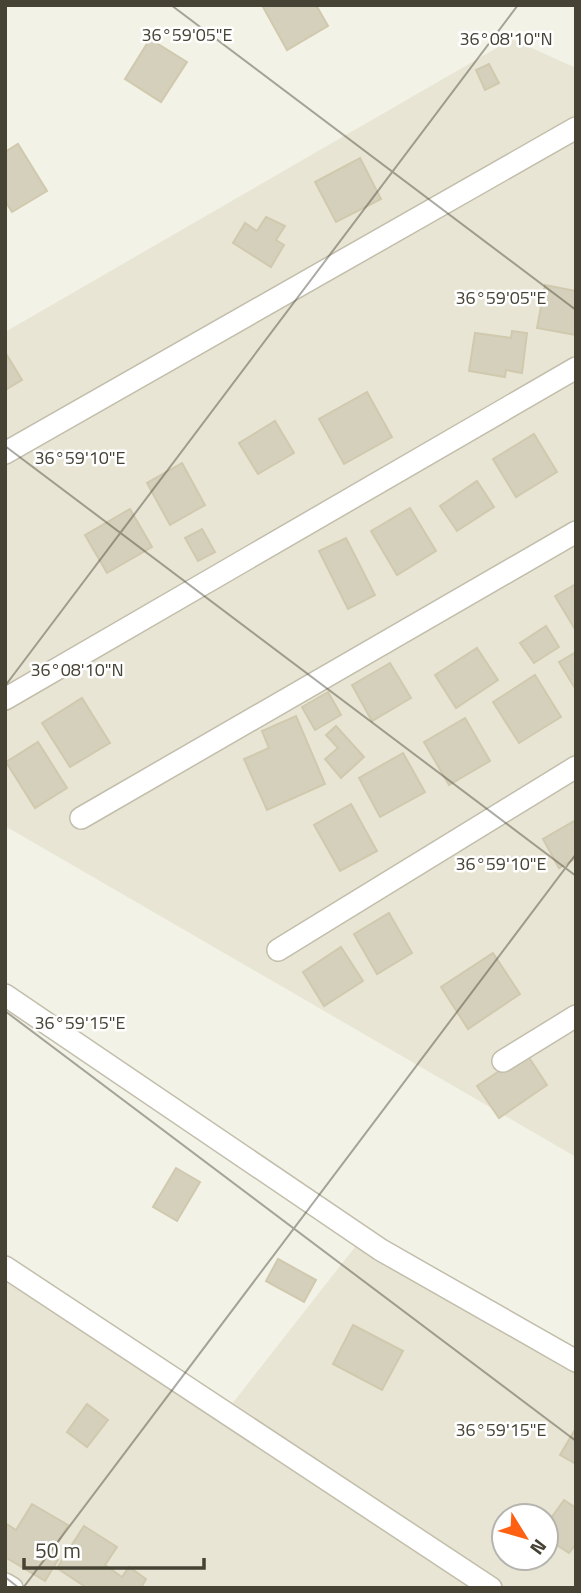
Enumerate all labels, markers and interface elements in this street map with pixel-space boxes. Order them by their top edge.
text: 36°59'05"E [142,21,233,48]
text: 36°08'10"N [459,25,553,52]
text: 36°59'05"E [456,284,547,311]
text: 36°59'10"E [35,444,126,471]
text: 36°08'10"N [30,656,124,683]
text: 36°59'10"E [456,850,547,877]
text: 36°59'15"E [35,1009,126,1036]
text: 36°59'15"E [456,1416,547,1443]
north arrow [490,1502,560,1572]
scale bar [24,1526,205,1570]
text: 50 m [35,1534,81,1566]
text: N [523,1534,555,1562]

